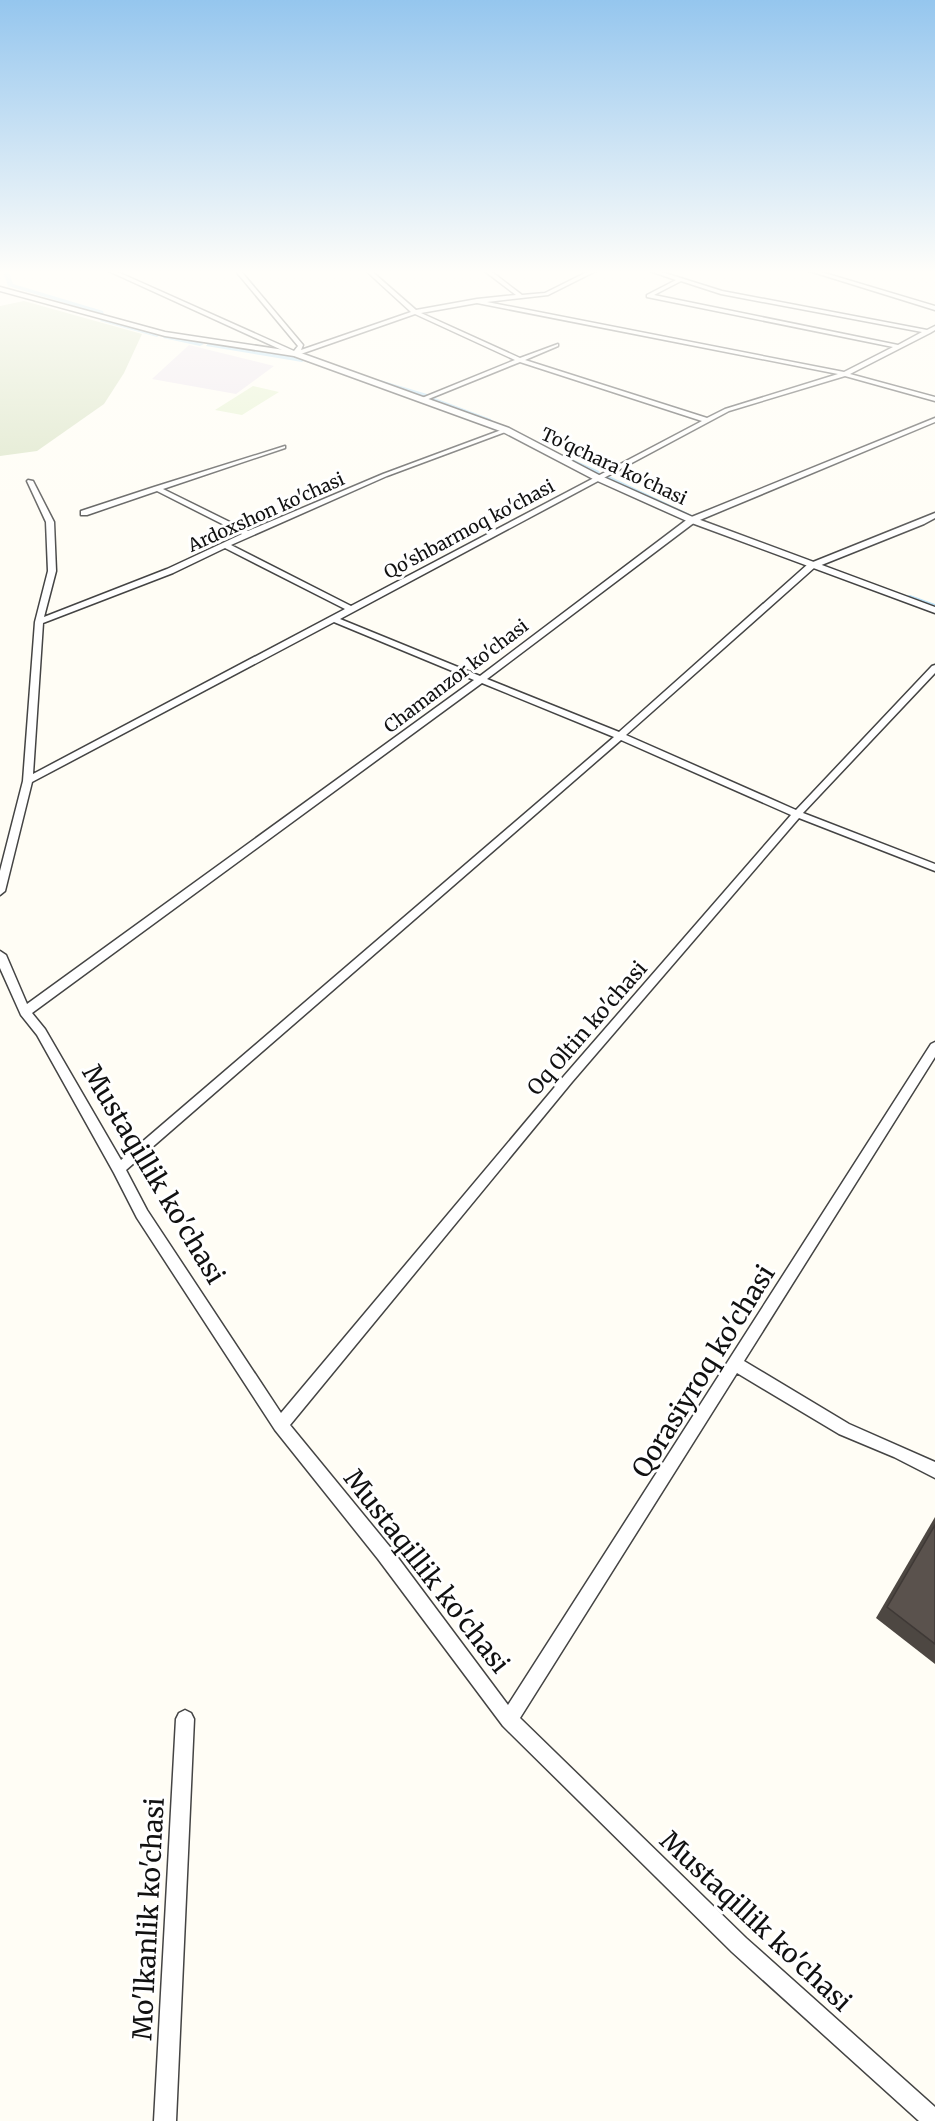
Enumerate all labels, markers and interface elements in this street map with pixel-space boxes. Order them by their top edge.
street label: To'qchara ko'chasi [537,422,691,510]
street label: Ardoxshon ko'chasi [183,467,348,557]
street label: Qo'shbarmoq ko'chasi [380,474,558,584]
street label: Chamanzor ko'chasi [379,614,533,738]
street label: Oq Oltin ko'chasi [521,955,653,1101]
street label: Mustaqillik ko'chasi [76,1058,232,1290]
street label: Qorasiyroq ko'chasi [624,1259,782,1483]
street label: Mustaqillik ko'chasi [337,1462,517,1680]
street label: Mo'lkanlik ko'chasi [125,1797,171,2041]
street label: Mustaqillik ko'chasi [653,1824,859,2018]

